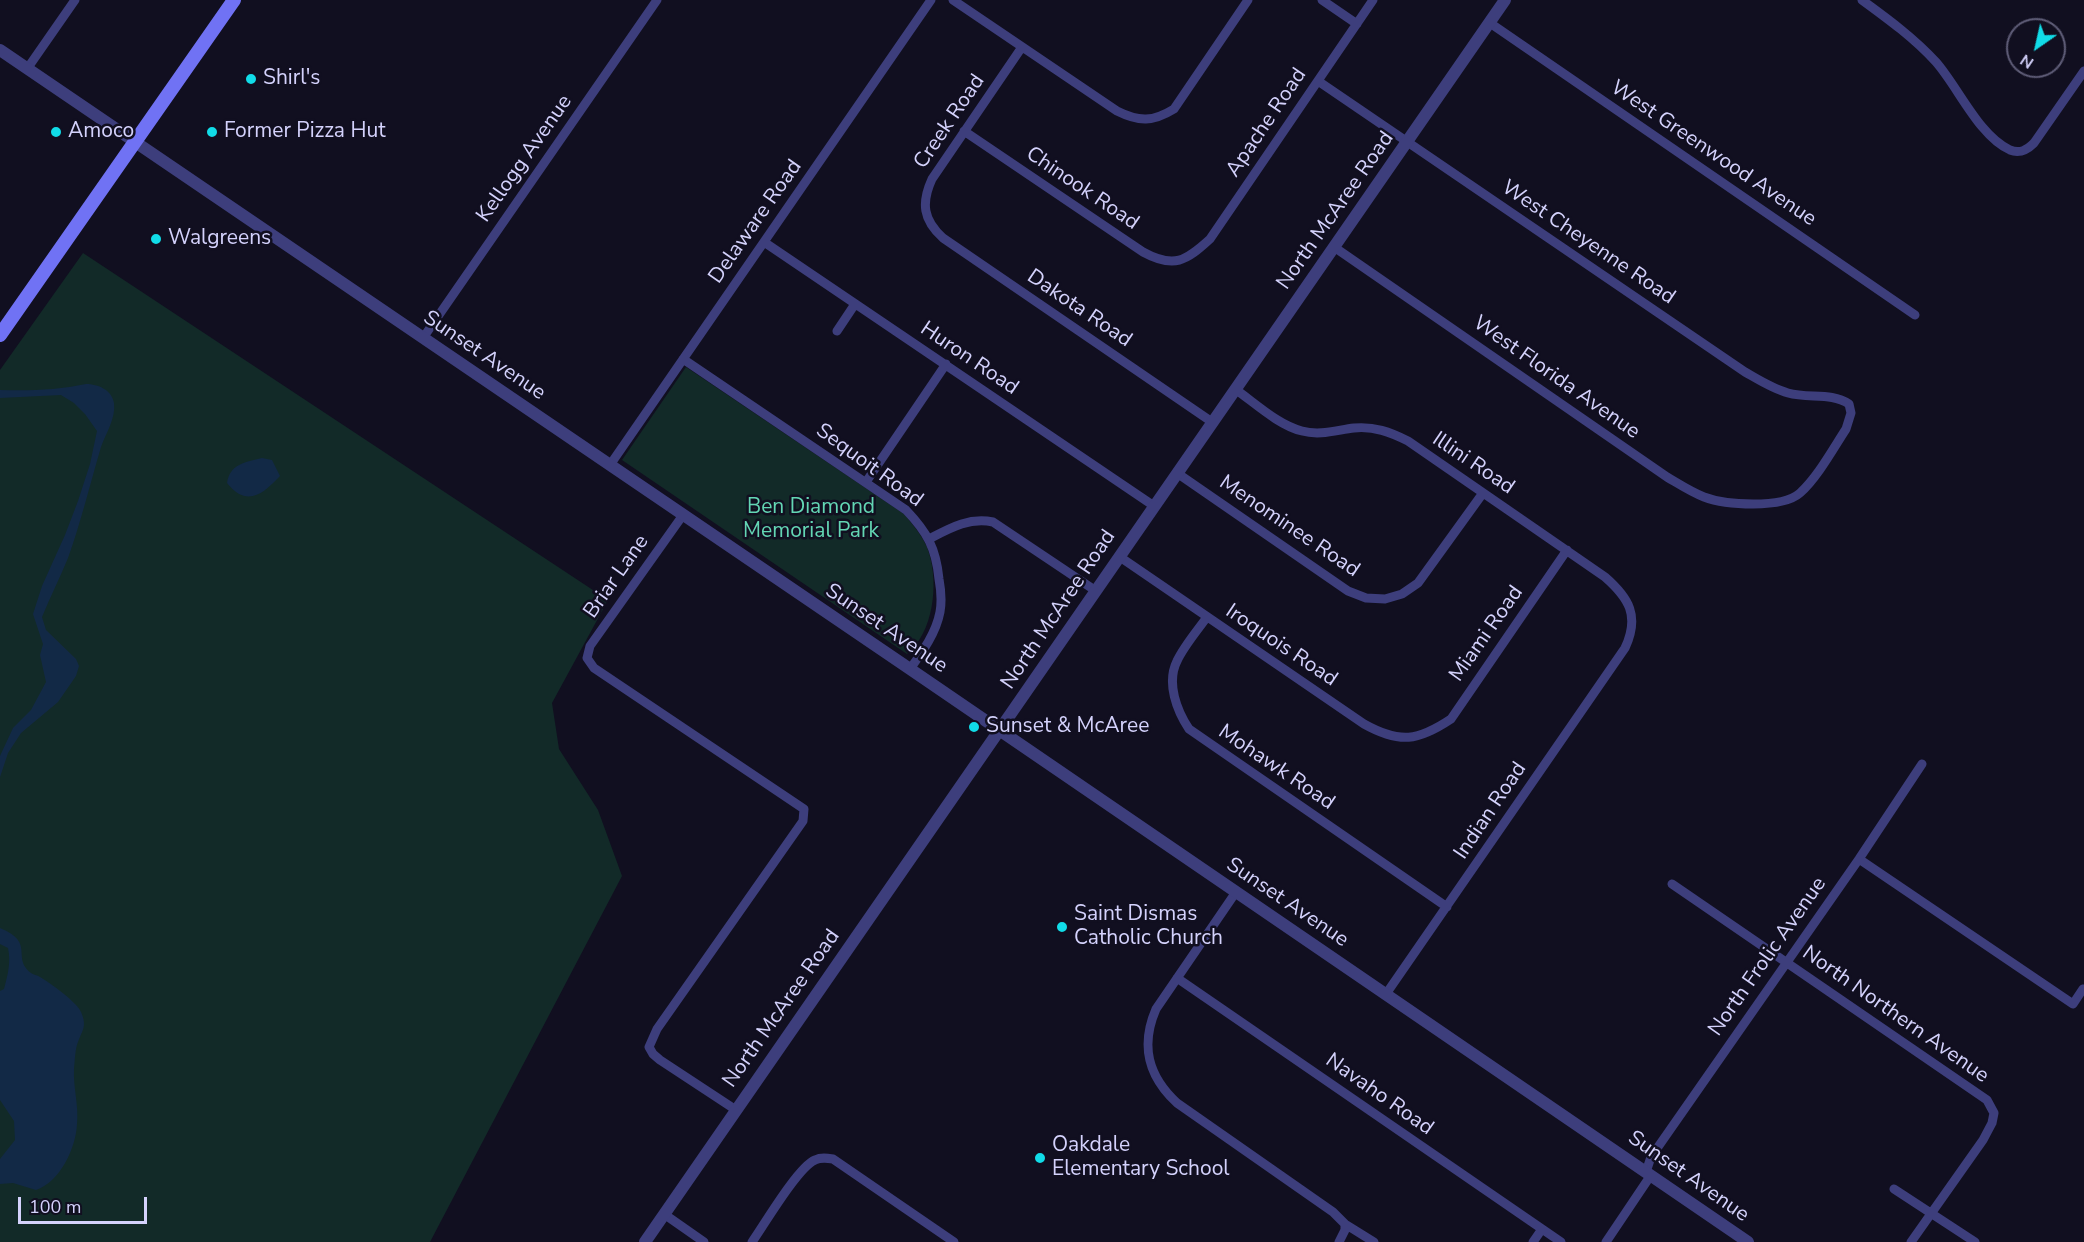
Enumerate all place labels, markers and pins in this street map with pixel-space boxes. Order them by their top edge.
place label: Shirl's [263,66,320,92]
marker: Shirl's [244,72,258,86]
place label: Amoco [68,119,134,145]
place label: Former Pizza Hut [224,119,386,145]
marker: Amoco [49,125,63,139]
marker: Former Pizza Hut [205,125,219,139]
place label: Walgreens [168,226,271,252]
marker: Walgreens [149,232,163,246]
place label: Sunset & McAree [986,714,1149,740]
marker: Sunset & McAree [967,720,981,734]
place label: Saint Dismas Catholic Church [1074,902,1223,952]
marker: Saint Dismas Catholic Church [1055,920,1069,934]
place label: Oakdale Elementary School [1052,1133,1230,1183]
marker: Oakdale Elementary School [1033,1151,1047,1165]

